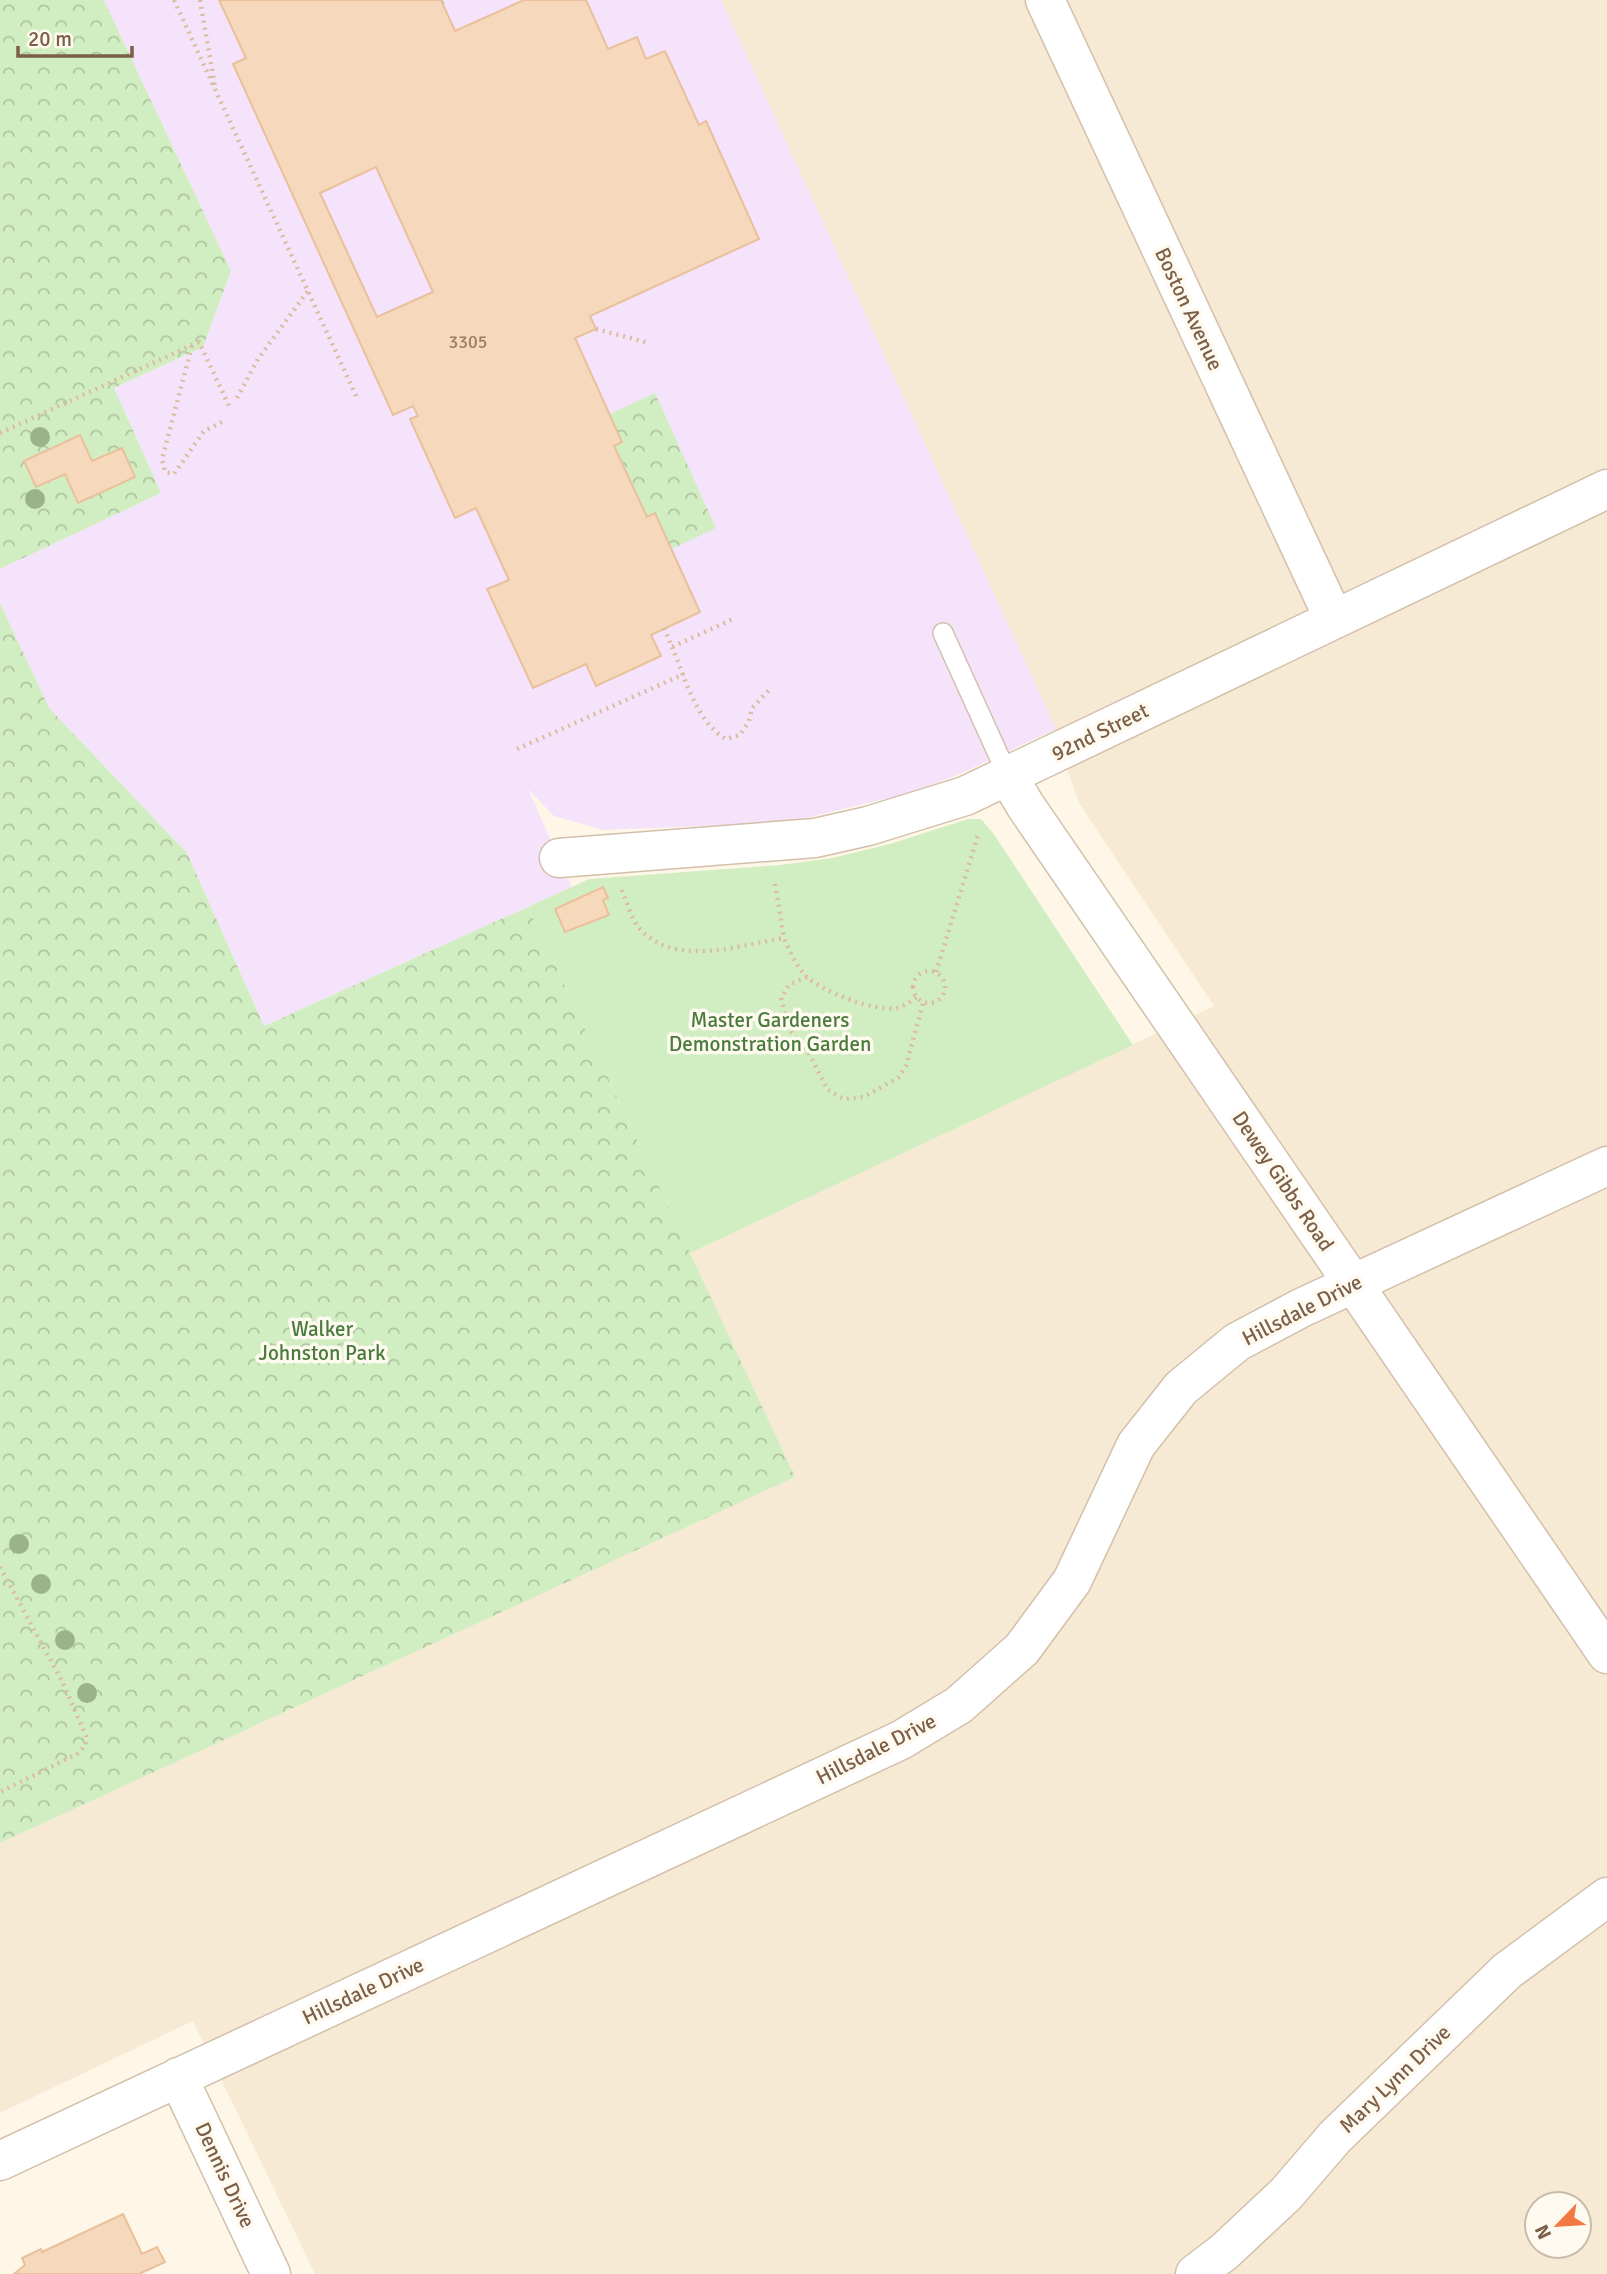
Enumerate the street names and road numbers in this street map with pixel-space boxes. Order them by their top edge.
street label: Boston Avenue [1149,243,1229,375]
street label: 92nd Street [1047,697,1153,767]
street label: Dewey Gibbs Road [1226,1106,1340,1256]
street label: Hillsdale Drive [1238,1269,1366,1351]
street label: Hillsdale Drive [812,1708,940,1790]
street label: Hillsdale Drive [298,1952,428,2030]
street label: Mary Lynn Drive [1334,2019,1456,2139]
street label: Dennis Drive [189,2118,261,2232]

